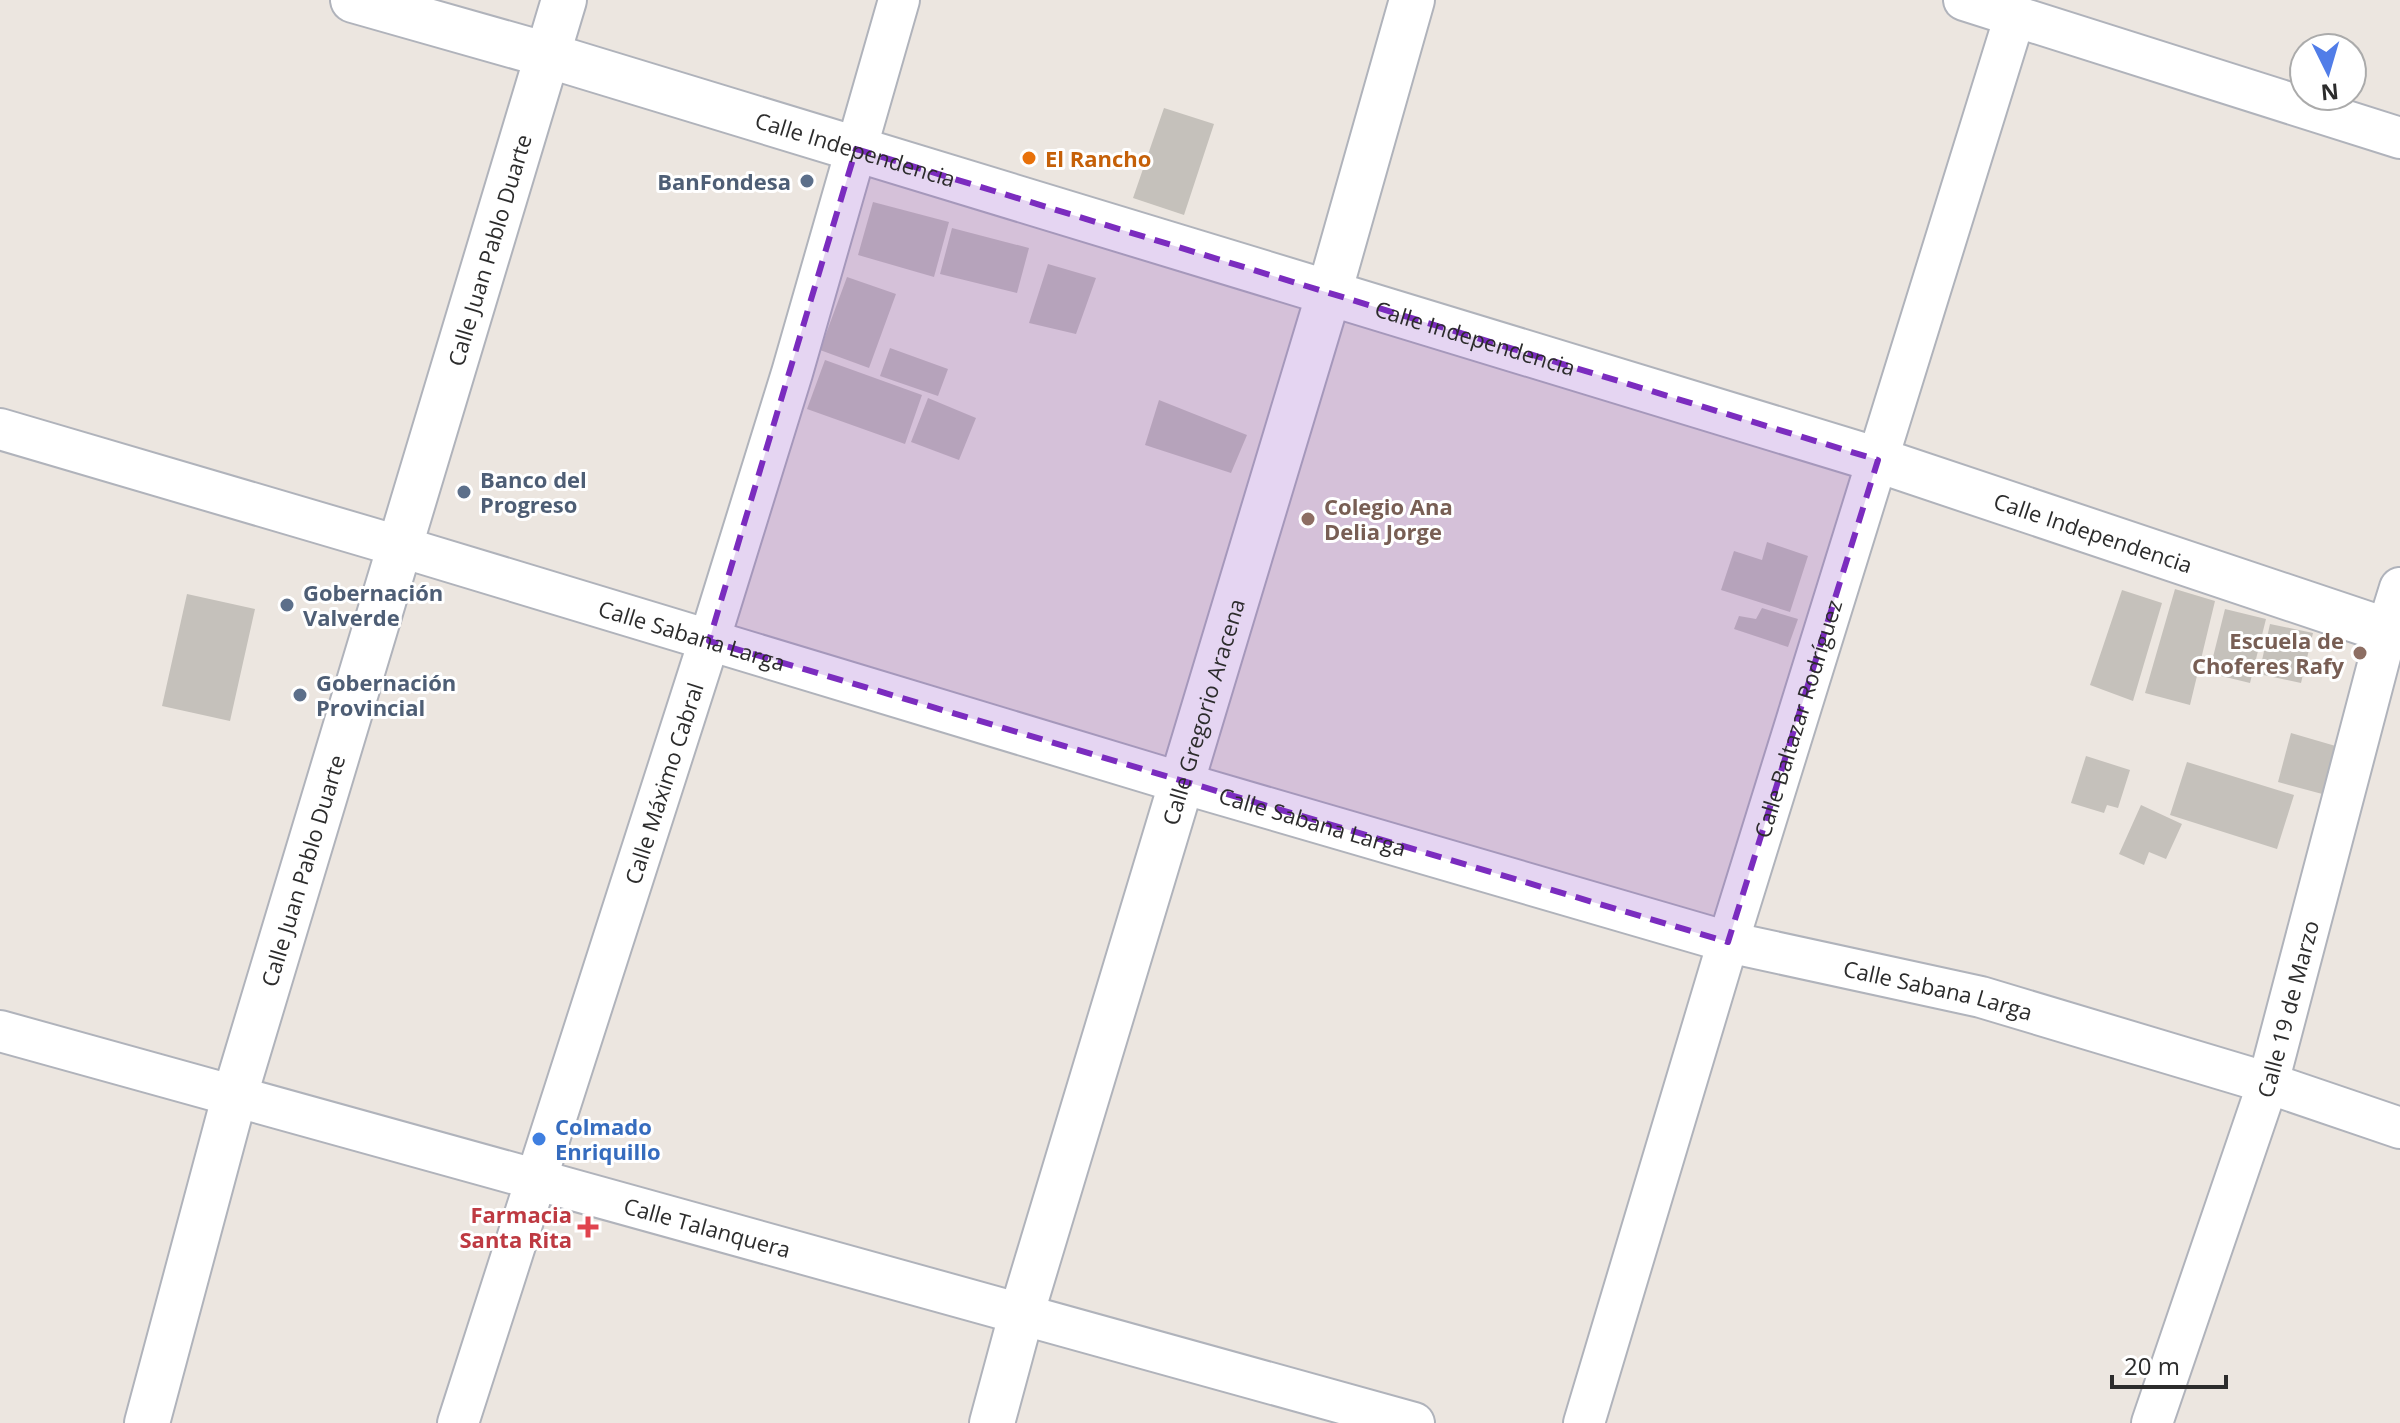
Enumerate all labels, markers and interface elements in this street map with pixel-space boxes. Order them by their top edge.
north arrow [2288,32,2368,112]
text: N [2320,77,2340,109]
street label: Calle Independencia [752,104,959,193]
street label: Calle Juan Pablo Duarte [440,130,538,369]
place label: El Rancho [1045,143,1151,173]
marker: El Rancho [1020,149,1038,167]
place label: BanFondesa [657,166,791,196]
marker: BanFondesa [798,172,816,190]
street label: Calle Independencia [1372,293,1579,382]
place label: Banco del Progreso [480,464,587,519]
marker: Banco del Progreso [455,483,473,501]
street label: Calle Independencia [1990,485,2197,579]
place label: Colegio Ana Delia Jorge [1324,491,1453,546]
marker: Colegio Ana Delia Jorge [1299,510,1317,528]
place label: Gobernación Valverde [303,577,443,632]
street label: Calle Sabana Larga [595,593,789,677]
street label: Calle Gregorio Aracena [1155,595,1251,829]
marker: Gobernación Valverde [278,596,296,614]
street label: Calle Baltazar Rodríguez [1746,596,1848,841]
place label: Escuela de Choferes Rafy [2192,625,2344,680]
marker: Escuela de Choferes Rafy [2351,644,2369,662]
place label: Gobernación Provincial [316,667,456,722]
street label: Calle Máximo Cabral [617,679,710,888]
marker: Gobernación Provincial [291,686,309,704]
street label: Calle Juan Pablo Duarte [253,751,351,990]
street label: Calle Sabana Larga [1216,780,1410,863]
street label: Calle 19 de Marzo [2249,917,2325,1101]
street label: Calle Sabana Larga [1841,953,2036,1027]
place label: Colmado Enriquillo [555,1111,661,1166]
marker: Colmado Enriquillo [530,1130,548,1148]
street label: Calle Talanquera [621,1190,794,1264]
place label: Farmacia Santa Rita [460,1199,572,1254]
marker: Farmacia Santa Rita [579,1218,597,1236]
scale bar [2112,1339,2226,1389]
text: 20 m [2124,1349,2180,1382]

